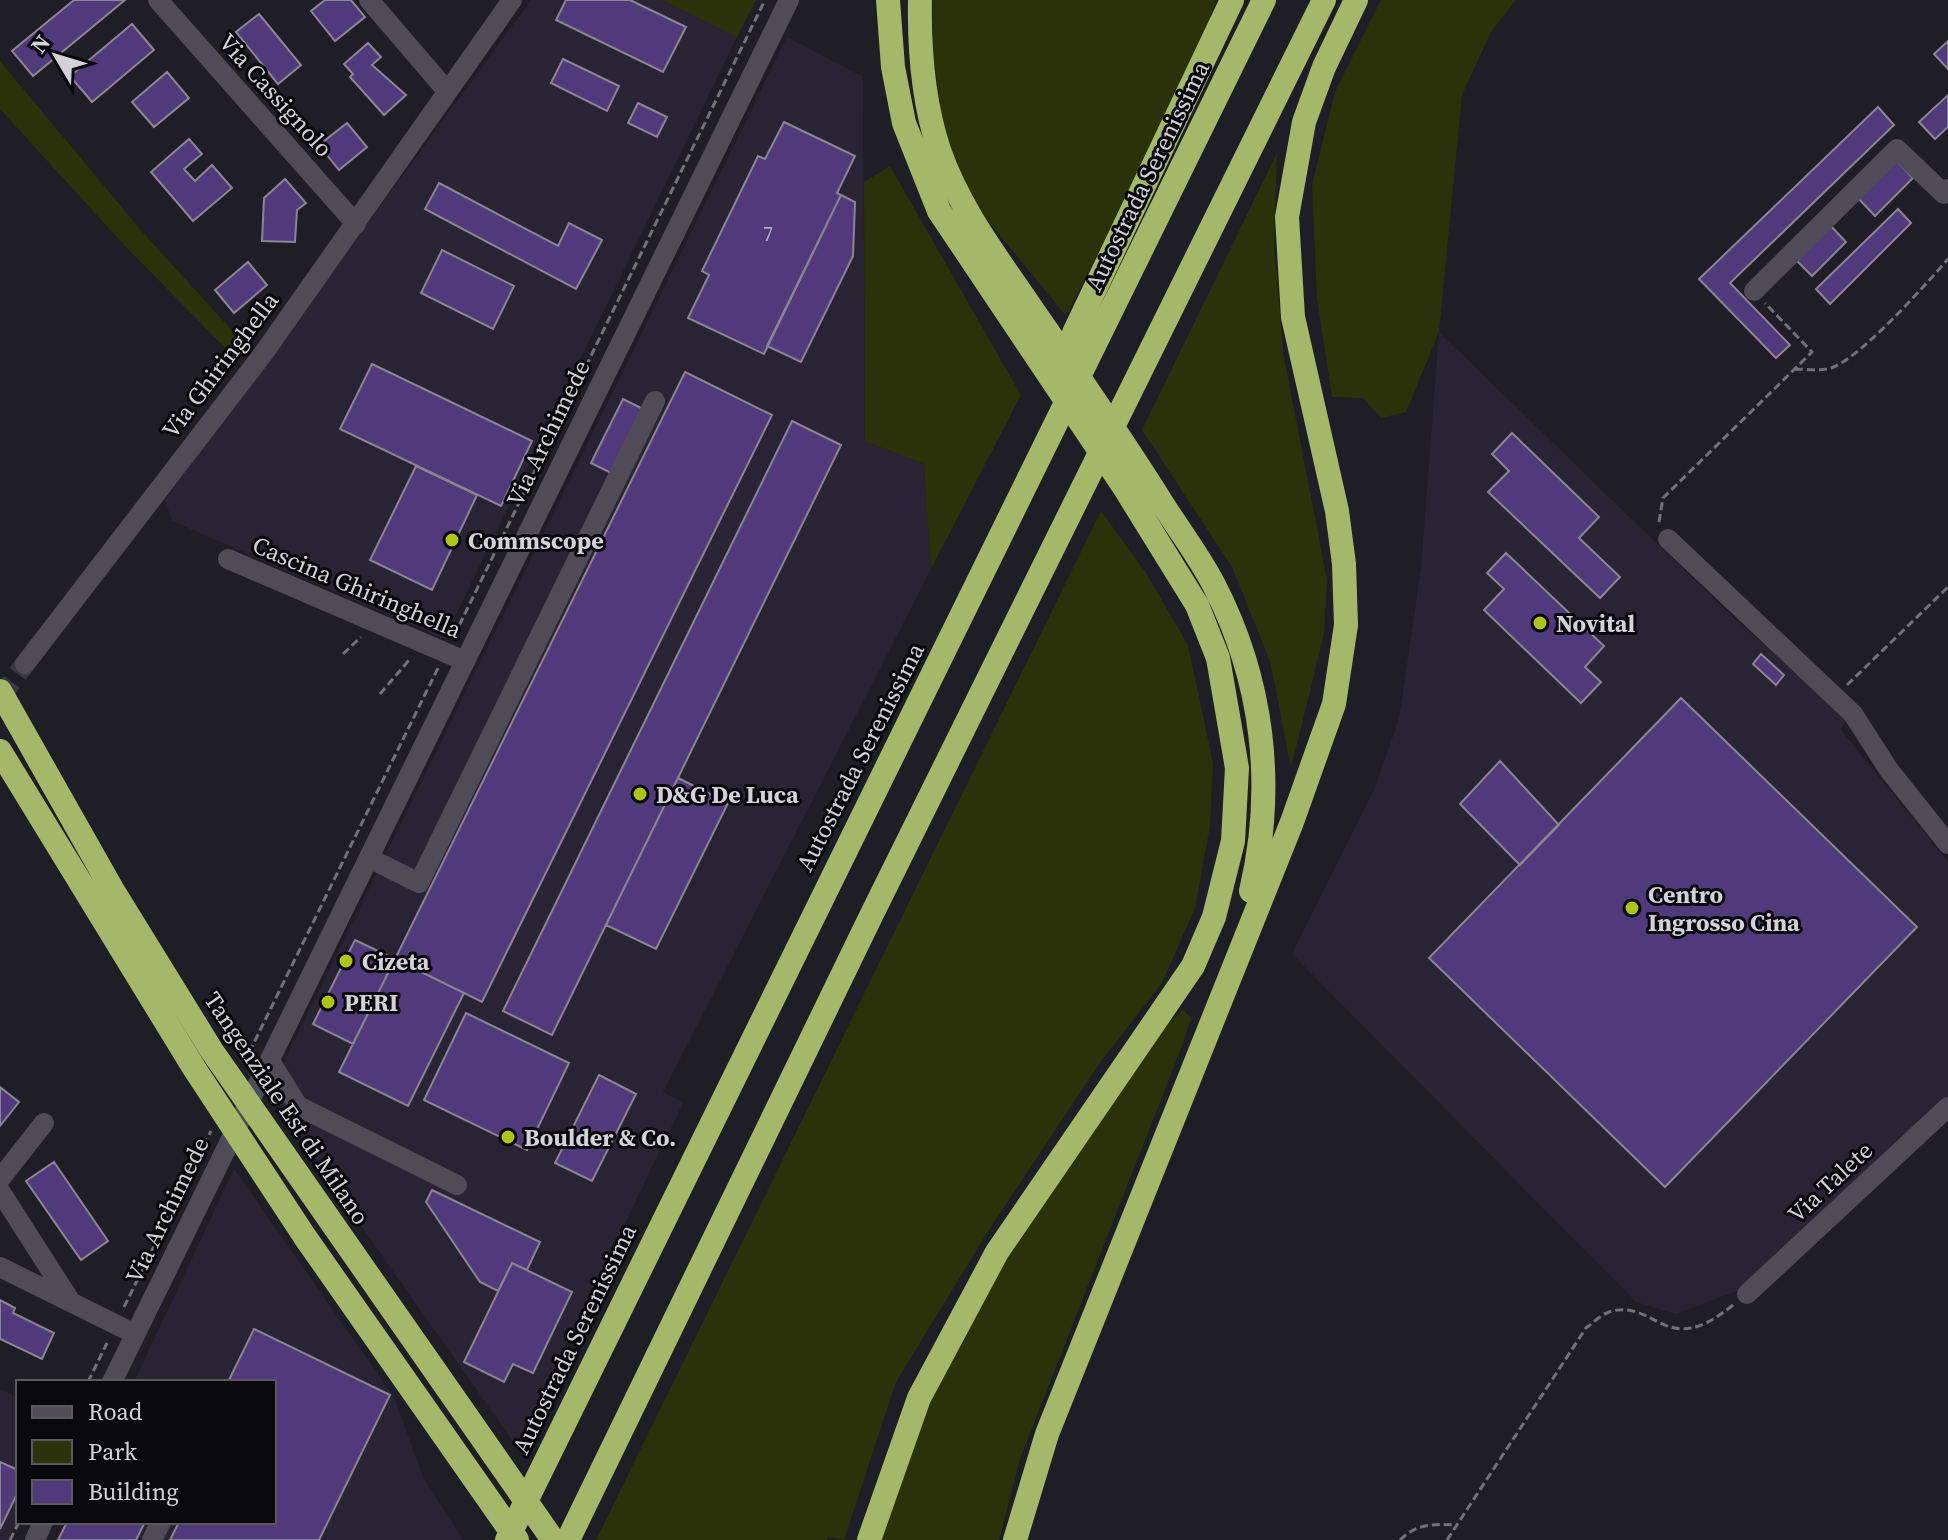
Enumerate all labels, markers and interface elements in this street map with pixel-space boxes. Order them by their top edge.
north arrow [16,16,96,96]
street label: Via Cassignolo [212,26,340,164]
text: N [23,28,57,59]
street label: Autostrada Serenissima [1077,55,1217,297]
house number: 7 [763,220,773,248]
street label: Via Ghiringhella [154,285,286,445]
street label: Via Archimede [498,354,598,512]
place label: Commscope [468,524,604,557]
street label: Cascina Ghiringhella [248,528,467,646]
marker: Commscope [443,531,461,549]
place label: Novital [1556,607,1635,640]
marker: Novital [1531,614,1549,632]
street label: Autostrada Serenissima [788,637,932,877]
place label: D&G De Luca [656,778,799,811]
marker: D&G De Luca [631,785,649,803]
place label: Centro Ingrosso Cina [1648,878,1800,939]
marker: Centro Ingrosso Cina [1623,899,1641,917]
place label: Cizeta [362,945,430,978]
marker: Cizeta [337,952,355,970]
street label: Tangenziale Est di Milano [197,985,377,1231]
place label: PERI [344,986,398,1019]
marker: PERI [319,993,337,1011]
place label: Boulder & Co. [524,1121,676,1154]
marker: Boulder & Co. [499,1128,517,1146]
street label: Via Archimede [117,1131,217,1289]
street label: Via Talete [1780,1134,1880,1230]
street label: Autostrada Serenissima [504,1218,644,1460]
legend [16,1380,276,1524]
text: Road [88,1395,143,1428]
text: Park [88,1435,138,1468]
text: Building [88,1475,179,1508]

